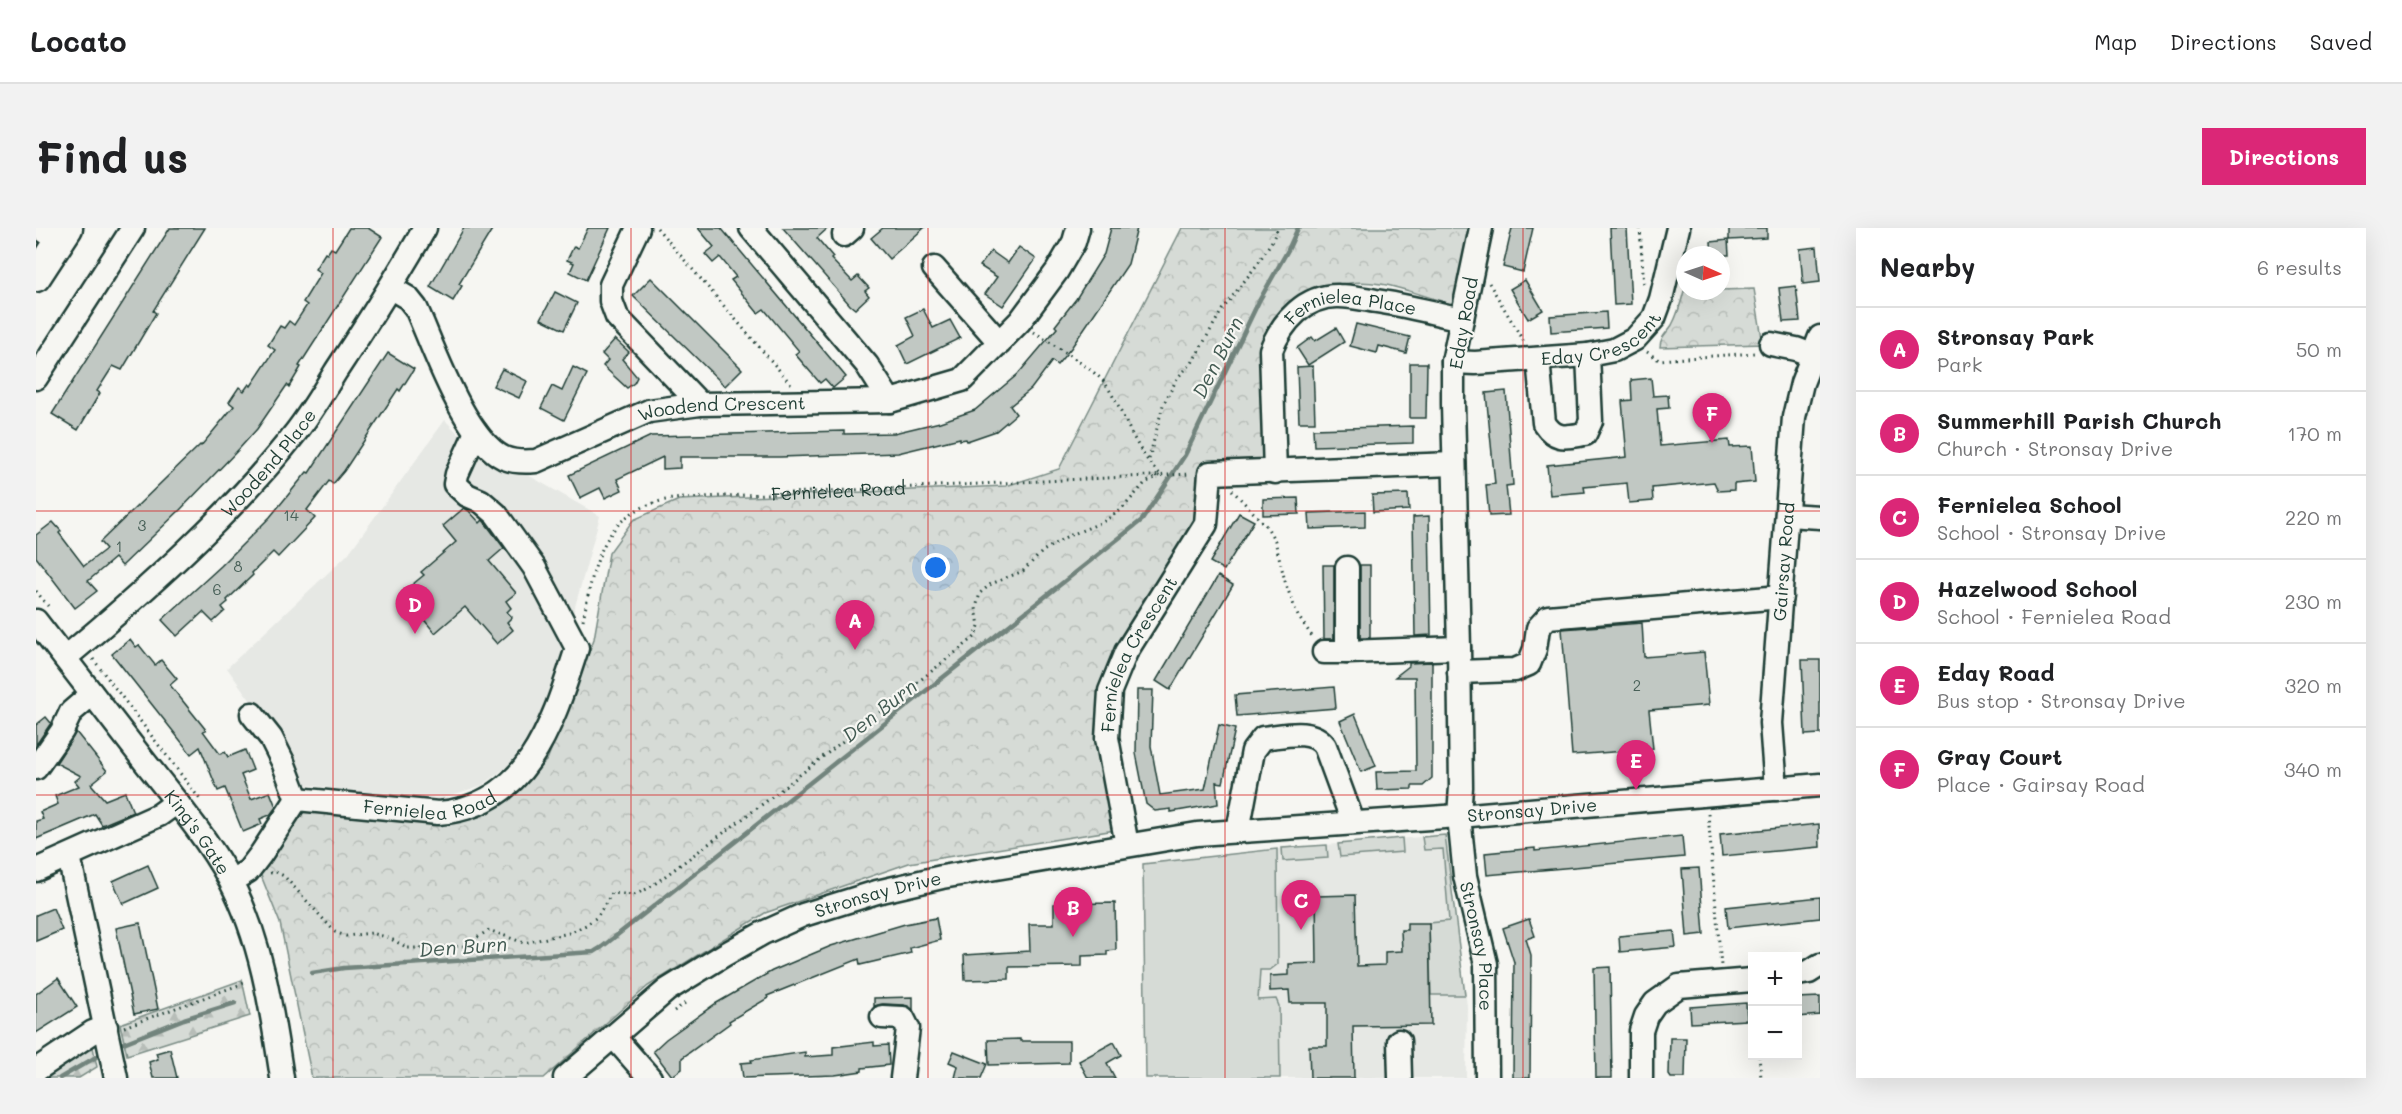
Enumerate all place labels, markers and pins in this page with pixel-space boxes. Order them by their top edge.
pin: F [1692,394,1732,443]
pin: D [396,584,434,634]
pin: A [836,600,874,650]
pin: E [1616,740,1656,790]
pin: C [1282,880,1320,930]
pin: B [1054,888,1092,937]

